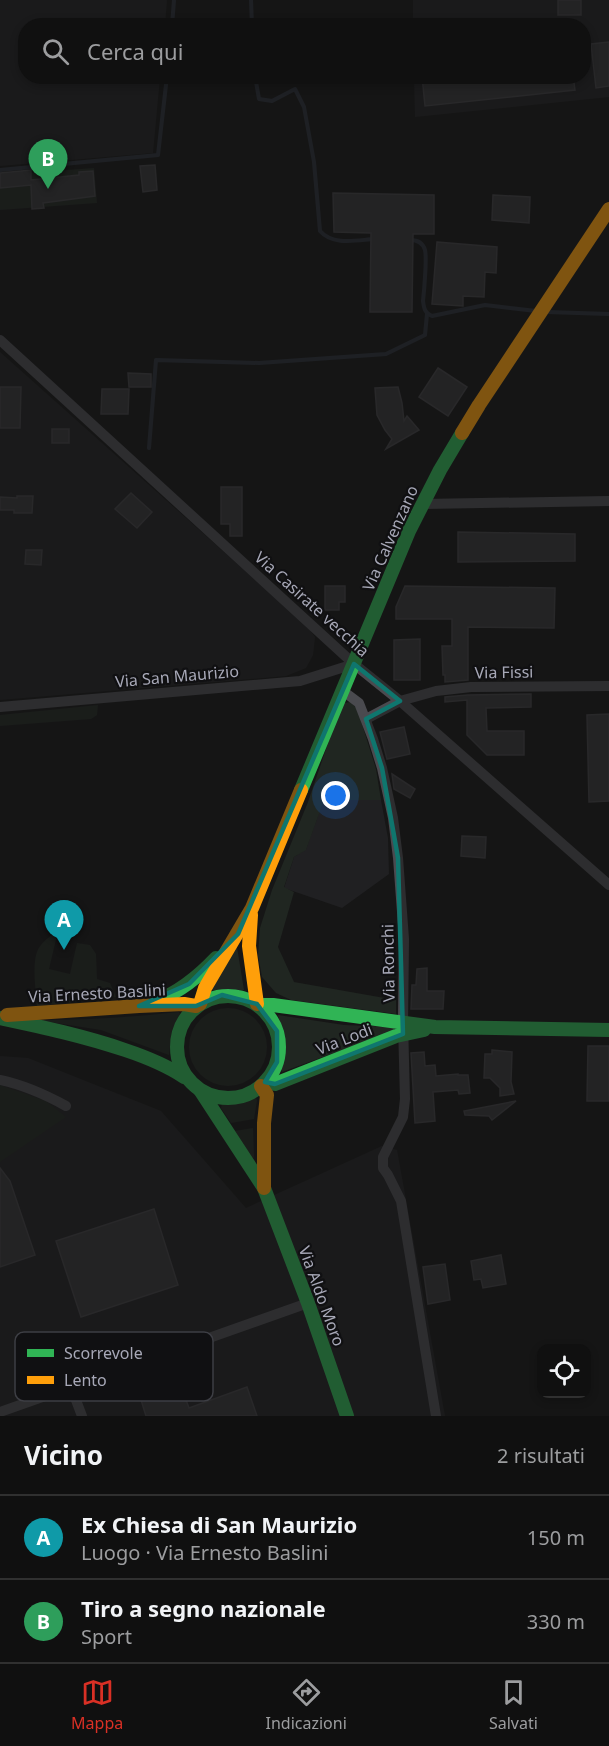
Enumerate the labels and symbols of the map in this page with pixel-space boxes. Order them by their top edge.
pin: B [28,140,68,189]
street label: Via Calvenzano [357,482,423,594]
street label: Via Casirate vecchia [250,546,374,662]
street label: Via San Maurizio [114,660,240,692]
street label: Via Fissi [474,660,534,684]
your location [321,781,350,810]
pin: A [44,900,84,950]
street label: Via Ronchi [376,924,400,1002]
street label: Via Ernesto Baslini [28,978,166,1008]
street label: Via Lodi [313,1018,375,1060]
street label: Via Aldo Moro [294,1243,350,1349]
legend [15,1332,213,1401]
text: Scorrevole [64,1342,143,1364]
text: Lento [64,1369,107,1391]

